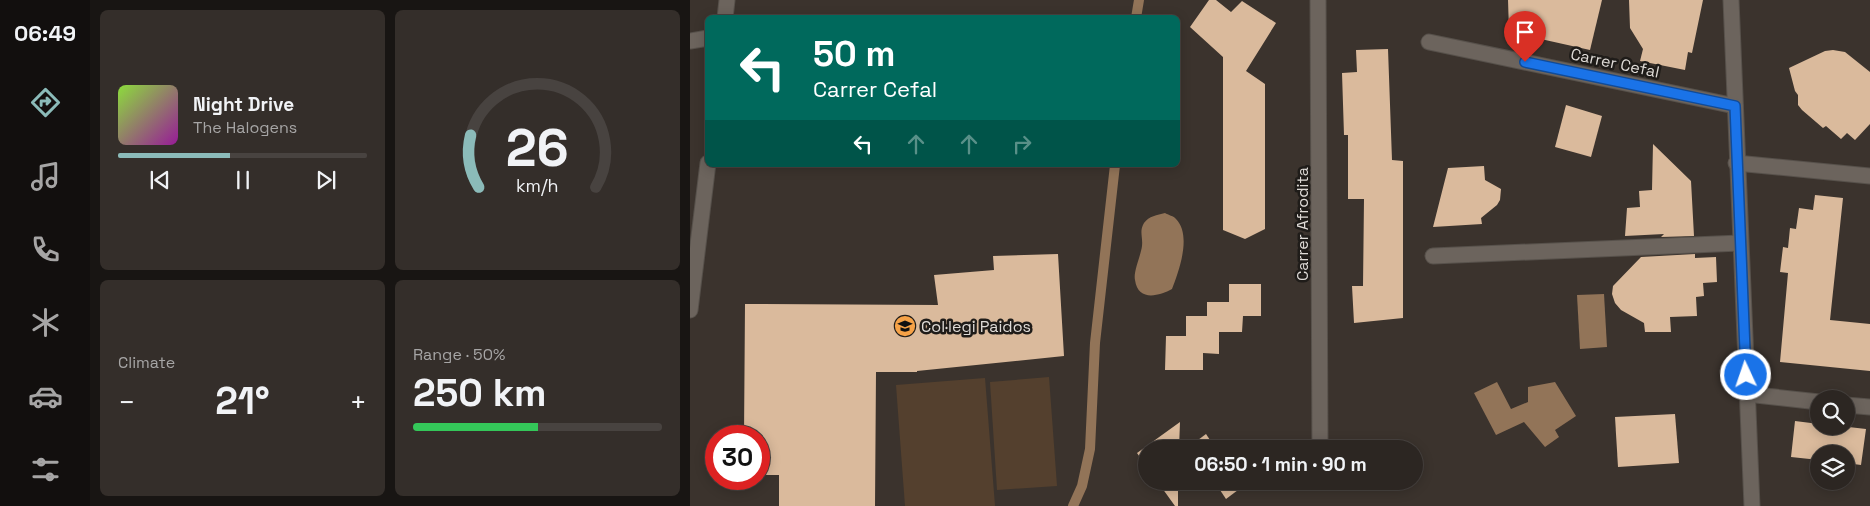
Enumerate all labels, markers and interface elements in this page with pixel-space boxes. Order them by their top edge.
pin [1504,11,1546,62]
icon: arrive [1511,18,1539,46]
text: 06:49 [14,19,76,47]
text: 50 m [813,32,895,76]
icon: left [730,35,795,100]
street label: Carrer Cefal [1569,43,1661,83]
text: Carrer Cefal [813,75,937,103]
icon: directions [28,85,63,120]
text: Night Drive [193,92,294,117]
text: 26 [506,115,569,181]
text: The Halogens [193,117,297,138]
icon: left [849,130,877,158]
icon: ahead [902,130,930,158]
icon: ahead [955,130,983,158]
icon: right [1008,130,1036,158]
icon: music [28,159,63,194]
icon: previous [146,166,174,194]
icon: pause [229,166,257,194]
icon: next [312,166,340,194]
street label: Carrer Afrodita [1292,167,1313,281]
text: km/h [516,174,559,197]
icon: phone [28,232,63,267]
icon: climate [28,305,63,340]
school or university icon: Col·legi Paidos [893,314,917,338]
place label: Col·legi Paidos [921,316,1031,337]
text: Range · 50% [413,344,505,365]
position arrow [1719,348,1771,400]
text: Climate [118,352,175,373]
text: 250 km [413,369,547,417]
text: 21° [215,377,270,425]
icon: car [28,379,63,414]
text: − [118,384,135,420]
text: + [350,384,367,420]
map controls [1810,390,1855,490]
button: search [1810,390,1855,435]
speed limit sign: 30 [705,425,770,490]
button: layers [1810,445,1855,490]
icon: filters [28,452,63,487]
text: 06:50 · 1 min · 90 m [1194,452,1367,477]

